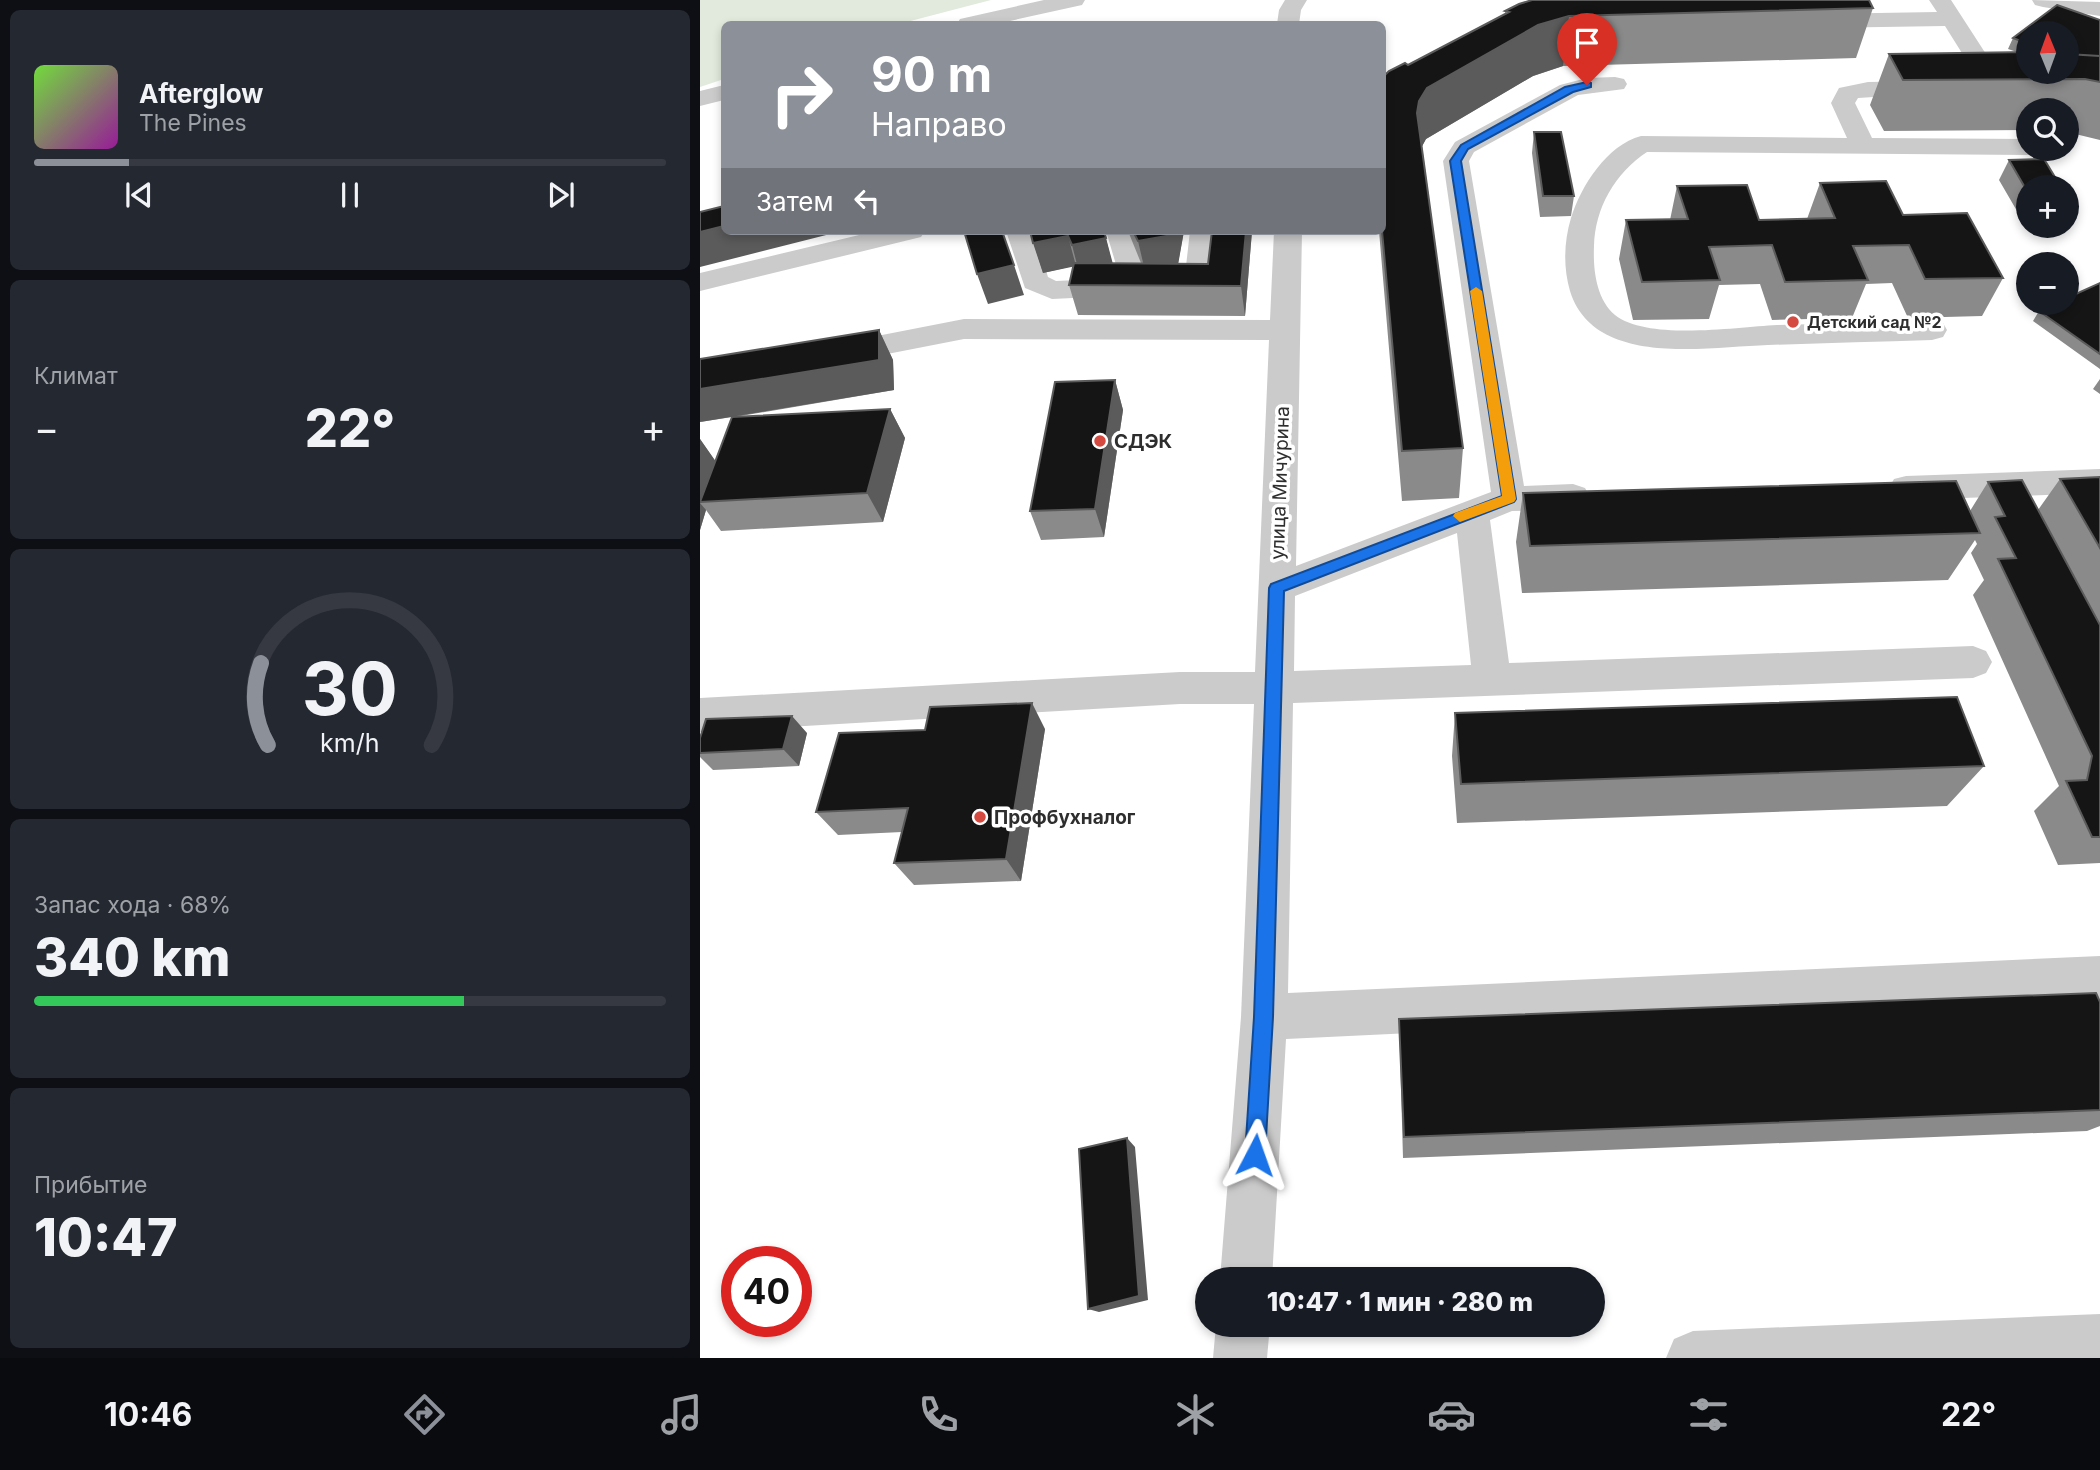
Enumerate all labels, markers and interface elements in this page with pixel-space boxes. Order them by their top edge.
pin [1557,13,1617,85]
north arrow [2016,21,2079,84]
map controls [2016,21,2079,315]
icon: arrive [1568,24,1606,62]
text: 90 m [871,45,992,104]
icon: right [756,49,847,140]
text: Afterglow [139,78,263,109]
button: search [2016,98,2079,161]
text: Направо [871,105,1007,144]
text: The Pines [139,109,247,137]
button: + [2016,175,2079,238]
icon: previous [120,176,158,214]
icon: pause [331,176,369,214]
icon: next [542,176,580,214]
icon: left [848,182,886,220]
text: Затем [756,186,834,217]
button: − [2016,252,2079,315]
place label: Детский сад №2 [1807,312,1942,332]
marker: Детский сад №2 [1785,314,1801,330]
text: Климат [34,362,118,390]
text: 22° [305,397,395,460]
text: − [34,405,59,451]
text: + [641,405,666,451]
street label: улица Мичурина [1266,406,1294,560]
place label: СДЭК [1114,430,1173,453]
marker: СДЭК [1092,433,1108,449]
text: 30 [302,644,398,733]
text: km/h [320,728,380,758]
place label: Профбухналог [994,806,1136,829]
marker: Профбухналог [972,809,988,825]
text: Запас хода · 68% [34,891,231,919]
text: 340 km [34,926,230,989]
position arrow [1218,1118,1292,1192]
text: Прибытие [34,1171,147,1199]
text: 10:47 [34,1206,178,1269]
speed limit sign: 40 [721,1246,812,1337]
text: 10:47 · 1 мин · 280 m [1267,1286,1533,1317]
icon: directions [400,1390,449,1439]
icon: music [657,1390,706,1439]
icon: phone [914,1390,963,1439]
icon: climate [1171,1390,1220,1439]
icon: car [1427,1390,1476,1439]
icon: filters [1684,1390,1733,1439]
text: 10:46 [104,1395,192,1434]
text: 22° [1941,1395,1996,1434]

